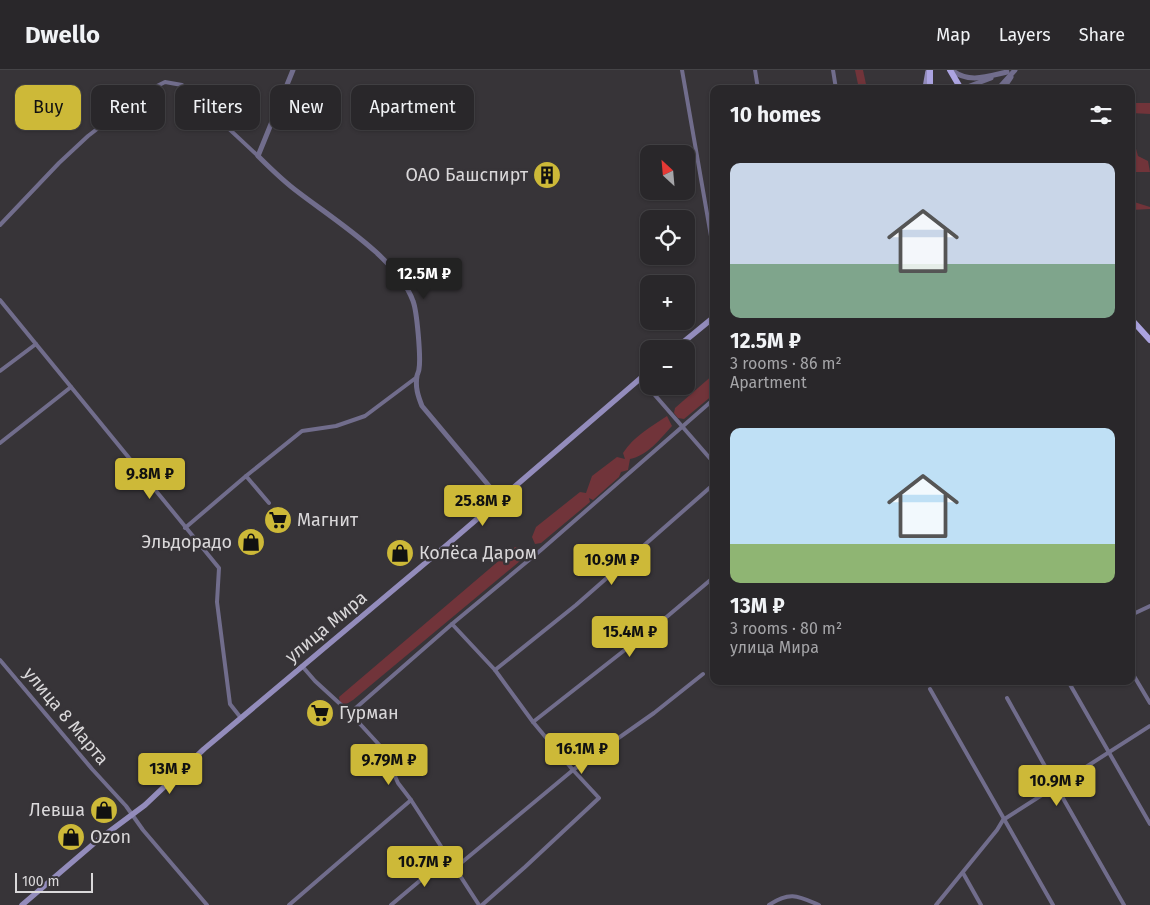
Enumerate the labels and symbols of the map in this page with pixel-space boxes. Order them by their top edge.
north arrow [640,145,695,200]
building icon: ОАО Башспирт [532,160,562,190]
place label: ОАО Башспирт [405,164,529,186]
pin: 12.5M ₽ [378,258,470,300]
pin: 9.8M ₽ [109,458,191,500]
pin: 25.8M ₽ [437,484,529,527]
supermarket icon: Магнит [263,505,293,535]
place label: Магнит [297,509,359,531]
shop icon: Эльдорадо [236,527,266,557]
place label: Эльдорадо [141,531,232,553]
shop icon: Колёса Даром [385,538,415,568]
place label: Колёса Даром [419,542,537,564]
pin: 10.9M ₽ [566,544,658,586]
street label: улица Мира [281,586,371,668]
pin: 15.4M ₽ [584,616,676,658]
street label: улица 8 Марта [19,663,113,769]
supermarket icon: Гурман [305,698,335,728]
place label: Гурман [339,702,399,724]
pin: 16.1M ₽ [536,732,628,775]
pin: 9.79M ₽ [343,744,435,786]
pin: 13M ₽ [135,752,205,795]
pin: 10.9M ₽ [1011,764,1103,807]
shop icon: Левша [89,795,119,825]
place label: Левша [29,799,85,821]
shop icon: Ozon [56,822,86,852]
place label: Ozon [90,826,131,848]
pin: 10.7M ₽ [379,846,471,888]
scale bar [15,870,92,893]

